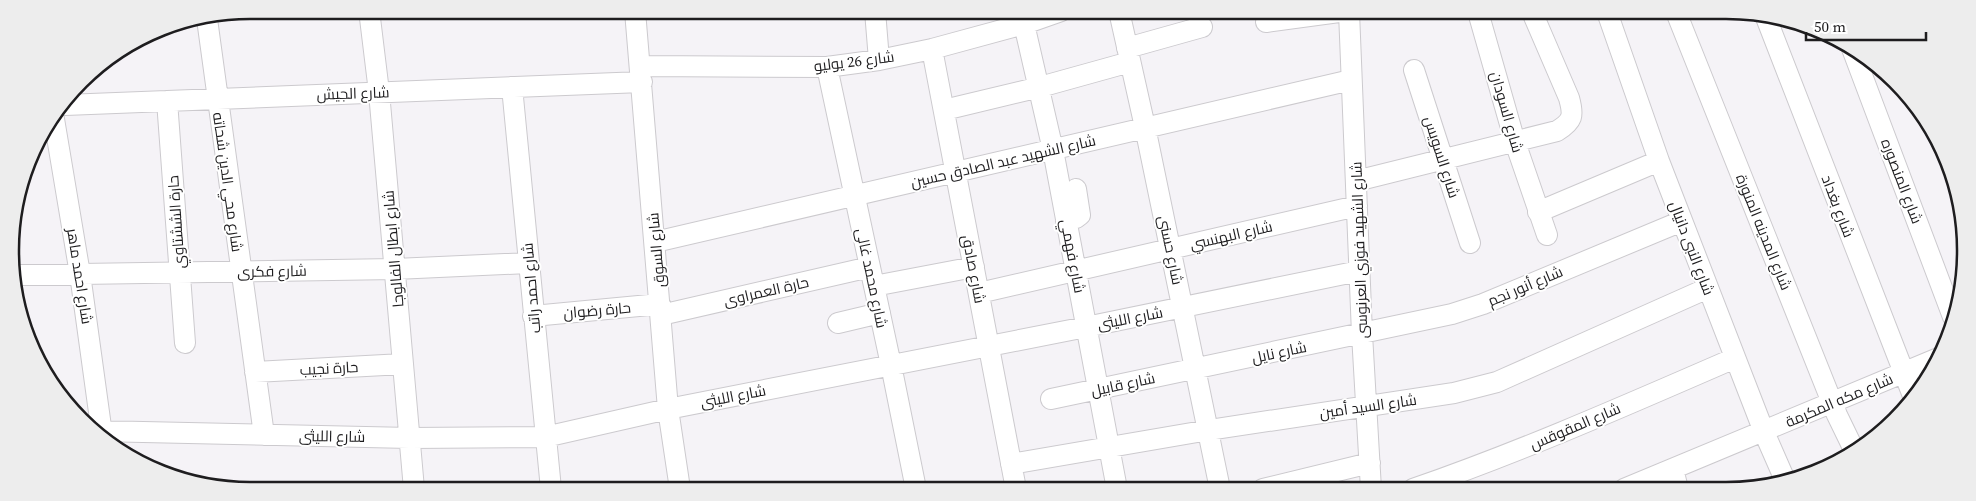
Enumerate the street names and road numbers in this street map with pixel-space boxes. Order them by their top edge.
street label: شارع 26 يوليو [813,46,896,77]
street label: شارع السودان [1484,69,1529,155]
street label: شارع الجيش [316,81,390,106]
street label: شارع محي الدين شحاته [206,111,248,253]
street label: شارع السويس [1418,113,1465,201]
street label: شارع الشهيد عبد الصادق حسين [908,129,1098,194]
street label: شارع المنصوره [1875,135,1928,227]
street label: شارع الشهيد فوزي العرنوسى [1345,161,1375,339]
street label: شارع المدينه المنورة [1730,171,1797,294]
street label: شارع بغداد [1816,172,1860,241]
street label: حارة الششتاوي [162,175,192,269]
street label: شارع ابطال الفالوجا [377,189,410,308]
street label: شارع النبى دانيال [1663,198,1720,299]
street label: شارع السوق [642,212,671,288]
street label: شارع حسنى [1152,213,1189,287]
street label: شارع البهنسي [1188,215,1275,257]
street label: شارع فهمي [1054,217,1090,295]
street label: شارع احمد ماهر [61,225,98,326]
street label: شارع محمد غالى [850,226,893,330]
street label: شارع صادق [956,233,991,305]
street label: شارع احمد راتب [517,242,546,334]
street label: شارع فكرى [237,260,307,283]
street label: شارع أنور نجم [1484,261,1566,312]
street label: حارة العمراوى [721,271,811,311]
street label: حارة رضوان [562,297,632,323]
street label: شارع الليثى [1095,301,1165,336]
street label: شارع نايل [1250,336,1309,369]
street label: حارة نجيب [299,356,359,380]
street label: شارع قابيل [1089,367,1157,402]
street label: شارع مكه المكرمة [1782,368,1897,433]
street label: شارع الليثى [698,379,768,414]
street label: شارع السيد أمين [1318,389,1418,424]
street label: شارع المقوقس [1526,397,1624,456]
street label: شارع الليثى [299,425,365,448]

